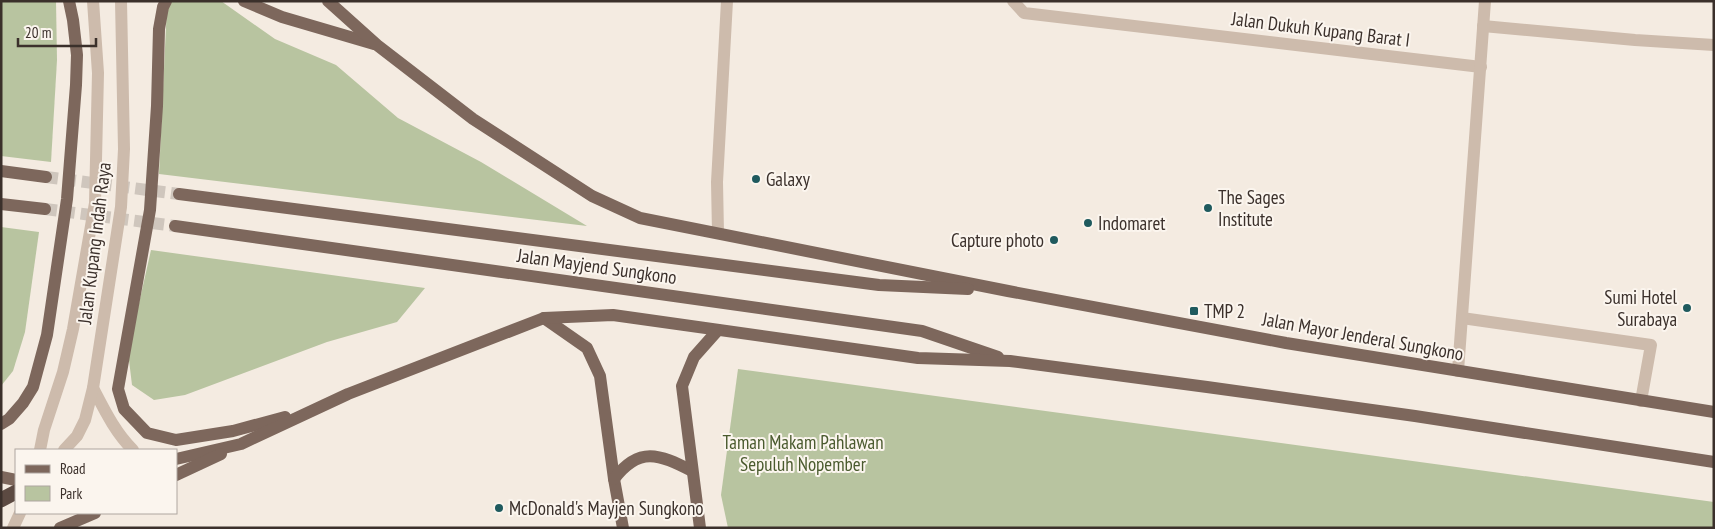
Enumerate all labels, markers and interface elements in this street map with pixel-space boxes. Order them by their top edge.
street label: Jalan Dukuh Kupang Barat I [1229,6,1412,52]
scale bar [18,15,95,47]
text: 20 m [25,23,51,42]
street label: Jalan Kupang Indah Raya [72,161,116,326]
place label: Galaxy [766,167,811,191]
marker: Galaxy [750,173,762,185]
place label: The Sages Institute [1218,185,1285,231]
marker: The Sages Institute [1202,202,1214,214]
place label: Indomaret [1098,211,1166,235]
marker: Indomaret [1082,217,1094,229]
place label: Capture photo [951,228,1044,252]
marker: Capture photo [1048,234,1060,246]
street label: Jalan Mayjend Sungkono [515,243,678,289]
place label: Sumi Hotel Surabaya [1604,285,1678,331]
place label: TMP 2 [1204,299,1245,323]
marker: Sumi Hotel Surabaya [1681,302,1693,314]
marker: TMP 2 [1188,305,1200,317]
street label: Jalan Mayor Jenderal Sungkono [1260,306,1465,366]
park label: Taman Makam Pahlawan Sepuluh Nopember [722,430,884,476]
legend [15,449,178,514]
text: Road [60,459,86,478]
text: Park [60,484,82,503]
place label: McDonald's Mayjen Sungkono [509,496,704,520]
marker: McDonald's Mayjen Sungkono [493,502,505,514]

